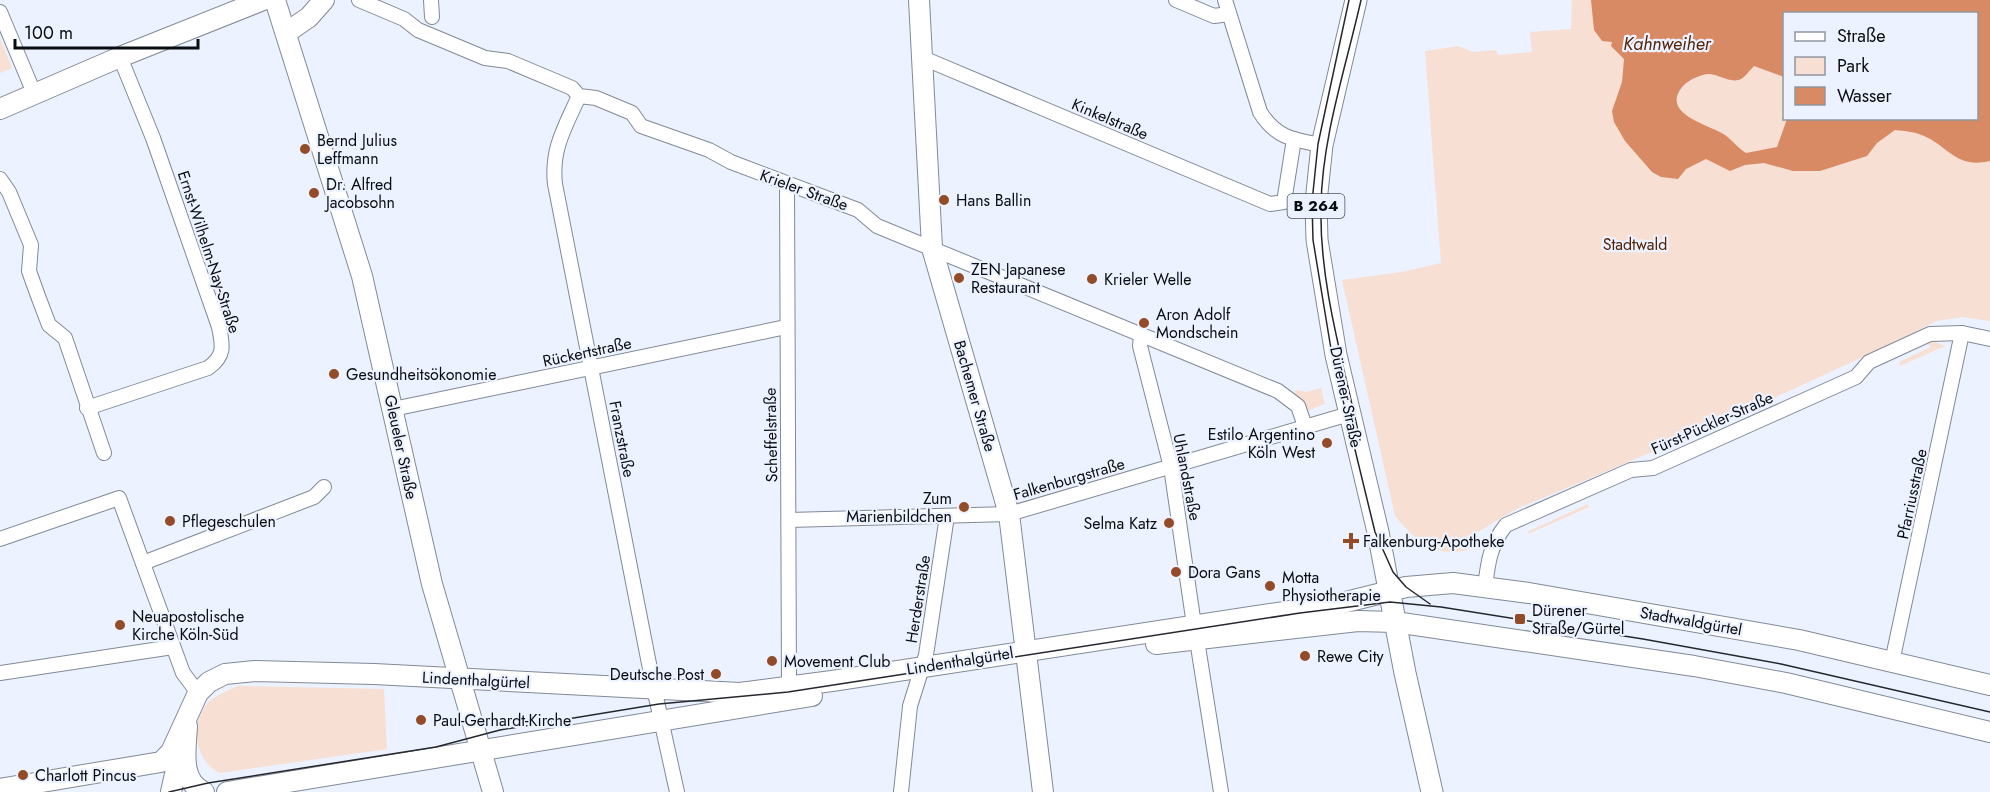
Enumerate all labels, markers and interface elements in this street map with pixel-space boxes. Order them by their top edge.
scale bar [15,12,198,50]
legend [1783,12,1978,120]
text: 100 m [24,20,73,46]
text: Straße [1837,23,1885,49]
water label: Kahnweiher [1623,31,1712,57]
text: Park [1837,53,1869,79]
text: Wasser [1837,83,1892,109]
street label: Kinkelstraße [1068,93,1152,145]
place label: Bernd Julius Leffmann [317,129,397,170]
marker: Bernd Julius Leffmann [298,142,312,156]
street label: Krieler Straße [757,163,851,217]
street label: Ernst-Wilhelm-Nay-Straße [172,168,246,336]
place label: Dr. Alfred Jacobsohn [324,173,395,214]
marker: Dr. Alfred Jacobsohn [307,186,321,200]
place label: Hans Ballin [956,189,1031,212]
marker: Hans Ballin [937,193,951,207]
road number: B 264 [1288,194,1344,218]
park label: Stadtwald [1603,233,1667,256]
place label: ZEN Japanese Restaurant [971,258,1065,299]
place label: Krieler Welle [1104,268,1192,291]
marker: ZEN Japanese Restaurant [952,271,966,285]
marker: Krieler Welle [1085,272,1099,286]
place label: Aron Adolf Mondschein [1156,303,1239,344]
marker: Aron Adolf Mondschein [1137,316,1151,330]
street label: Rückertstraße [541,331,633,373]
street label: Bachemer Straße [948,338,1002,454]
street label: Dürener Straße [1324,344,1368,450]
place label: Gesundheitsökonomie [346,363,496,386]
marker: Gesundheitsökonomie [327,367,341,381]
street label: Fürst-Pückler-Straße [1647,386,1777,460]
street label: Scheffelstraße [759,387,783,483]
street label: Gleueler Straße [379,393,423,501]
street label: Franzstraße [603,399,641,479]
place label: Estilo Argentino Köln West [1208,423,1315,464]
street label: Uhlandstraße [1167,432,1207,522]
marker: Estilo Argentino Köln West [1320,436,1334,450]
street label: Pfarriusstraße [1891,447,1933,541]
street label: Falkenburgstraße [1011,452,1127,506]
place label: Zum Marienbildchen [846,487,952,528]
marker: Zum Marienbildchen [957,500,971,514]
place label: Pflegeschulen [182,510,276,533]
place label: Selma Katz [1083,512,1158,535]
marker: Pflegeschulen [163,514,177,528]
marker: Selma Katz [1162,516,1176,530]
place label: Falkenburg-Apotheke [1363,530,1505,553]
marker: Falkenburg-Apotheke [1344,534,1358,548]
street label: Herderstraße [900,553,936,645]
place label: Dora Gans [1188,561,1261,584]
marker: Dora Gans [1169,565,1183,579]
place label: Motta Physiotherapie [1282,566,1381,607]
marker: Motta Physiotherapie [1263,579,1277,593]
place label: Dürener Straße/Gürtel [1532,599,1624,640]
street label: Stadtwaldgürtel [1638,601,1744,641]
place label: Neuapostolische Kirche Köln-Süd [132,605,244,646]
marker: Dürener Straße/Gürtel [1513,612,1527,626]
marker: Neuapostolische Kirche Köln-Süd [113,618,127,632]
street label: Lindenthalgürtel [905,641,1015,681]
place label: Rewe City [1317,645,1385,668]
marker: Rewe City [1298,649,1312,663]
place label: Movement Club [784,650,890,673]
marker: Movement Club [765,654,779,668]
place label: Deutsche Post [610,663,704,686]
street label: Lindenthalgürtel [422,666,530,694]
marker: Deutsche Post [709,667,723,681]
place label: Paul-Gerhardt-Kirche [433,709,571,732]
marker: Paul-Gerhardt-Kirche [414,713,428,727]
place label: Charlott Pincus [35,764,136,787]
marker: Charlott Pincus [16,768,30,782]

